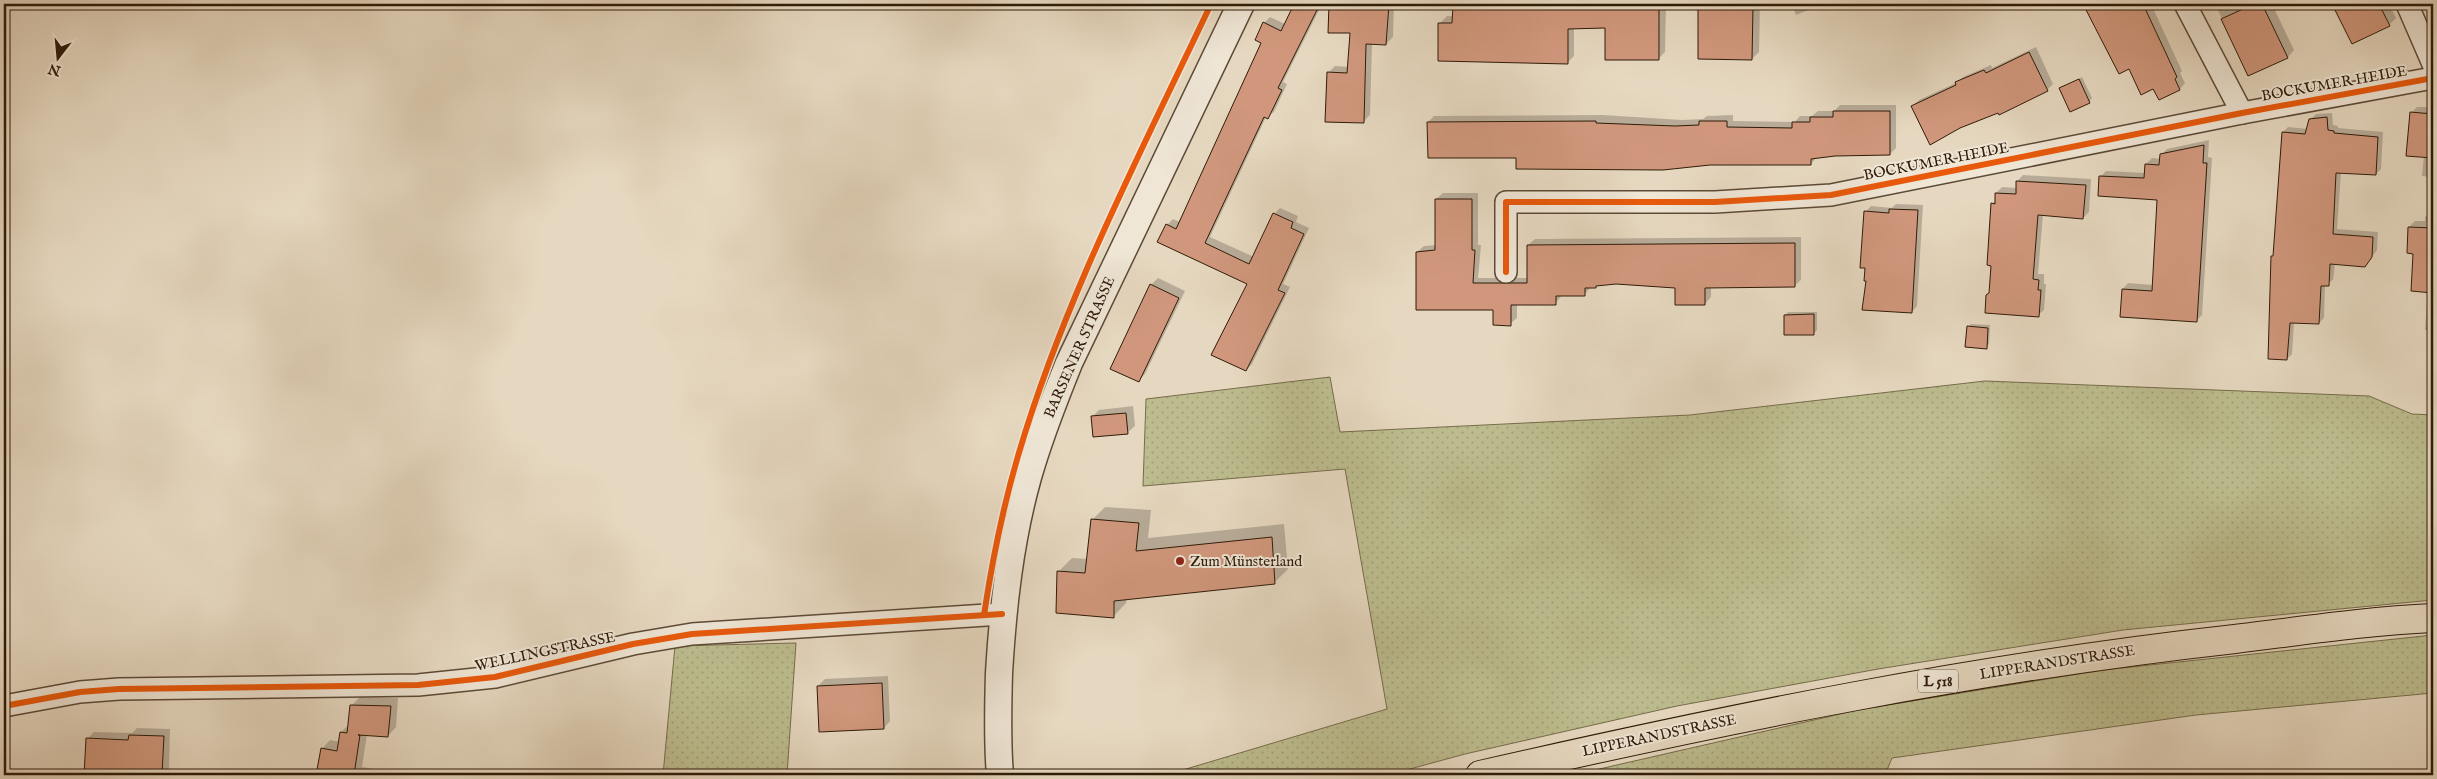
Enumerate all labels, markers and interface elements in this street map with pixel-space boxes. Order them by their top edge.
north arrow [32,32,82,82]
text: N [46,59,64,80]
street label: BOCKUMER HEIDE [2260,61,2408,106]
street label: BOCKUMER HEIDE [1862,138,2010,185]
street label: BARSENER STRASSE [1040,273,1119,421]
place label: Zum Münsterland [1190,552,1303,571]
marker: Zum Münsterland [1174,555,1186,567]
street label: WELLINGSTRASSE [473,627,617,676]
street label: LIPPERANDSTRASSE [1978,641,2136,684]
road number: L 518 [1918,669,1958,692]
street label: LIPPERANDSTRASSE [1580,710,1738,761]

